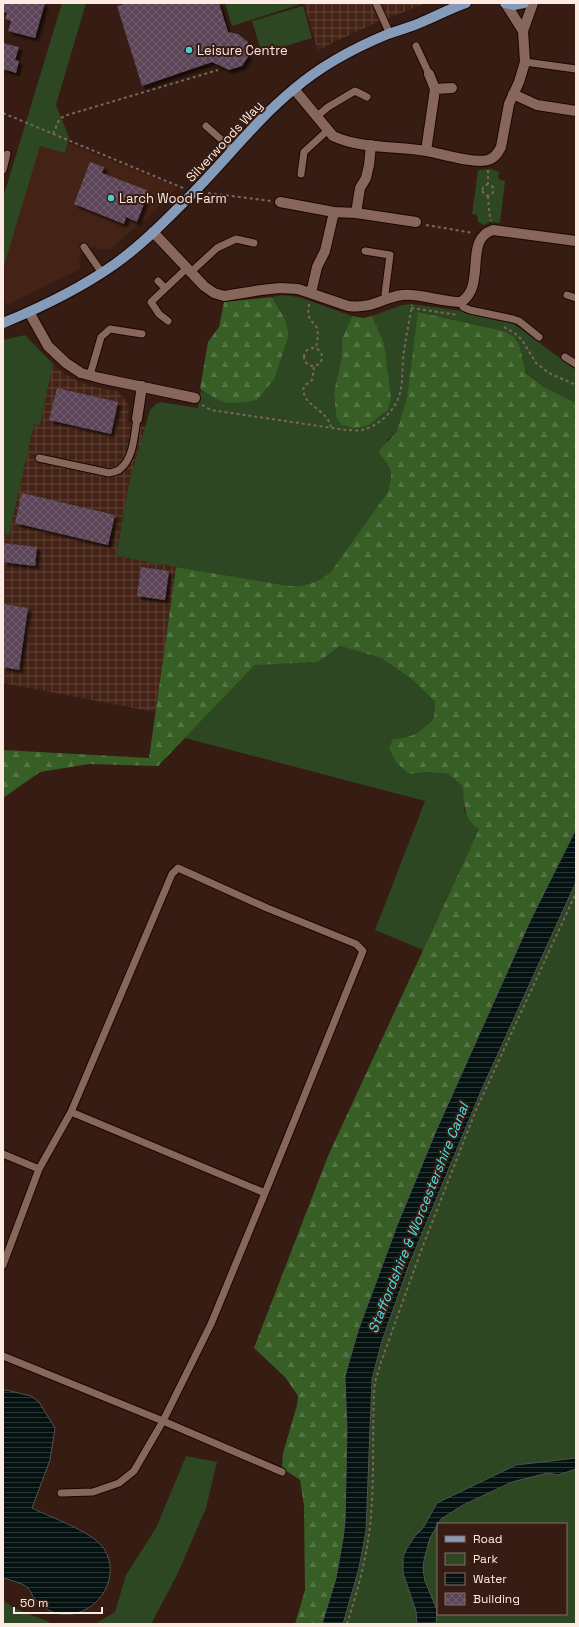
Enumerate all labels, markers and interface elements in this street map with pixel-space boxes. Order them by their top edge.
place label: Leisure Centre [197,42,288,59]
marker: Leisure Centre [184,45,194,55]
street label: Silverwoods Way [182,97,266,186]
place label: Larch Wood Farm [119,190,227,207]
marker: Larch Wood Farm [106,193,116,203]
water label: Staffordshire & Worcestershire Canal [363,1099,473,1336]
legend [437,1523,567,1615]
text: Road [473,1531,502,1547]
text: Park [473,1551,498,1567]
text: Water [473,1571,507,1587]
scale bar [14,1589,102,1615]
text: Building [473,1591,520,1607]
text: 50 m [20,1595,48,1611]

